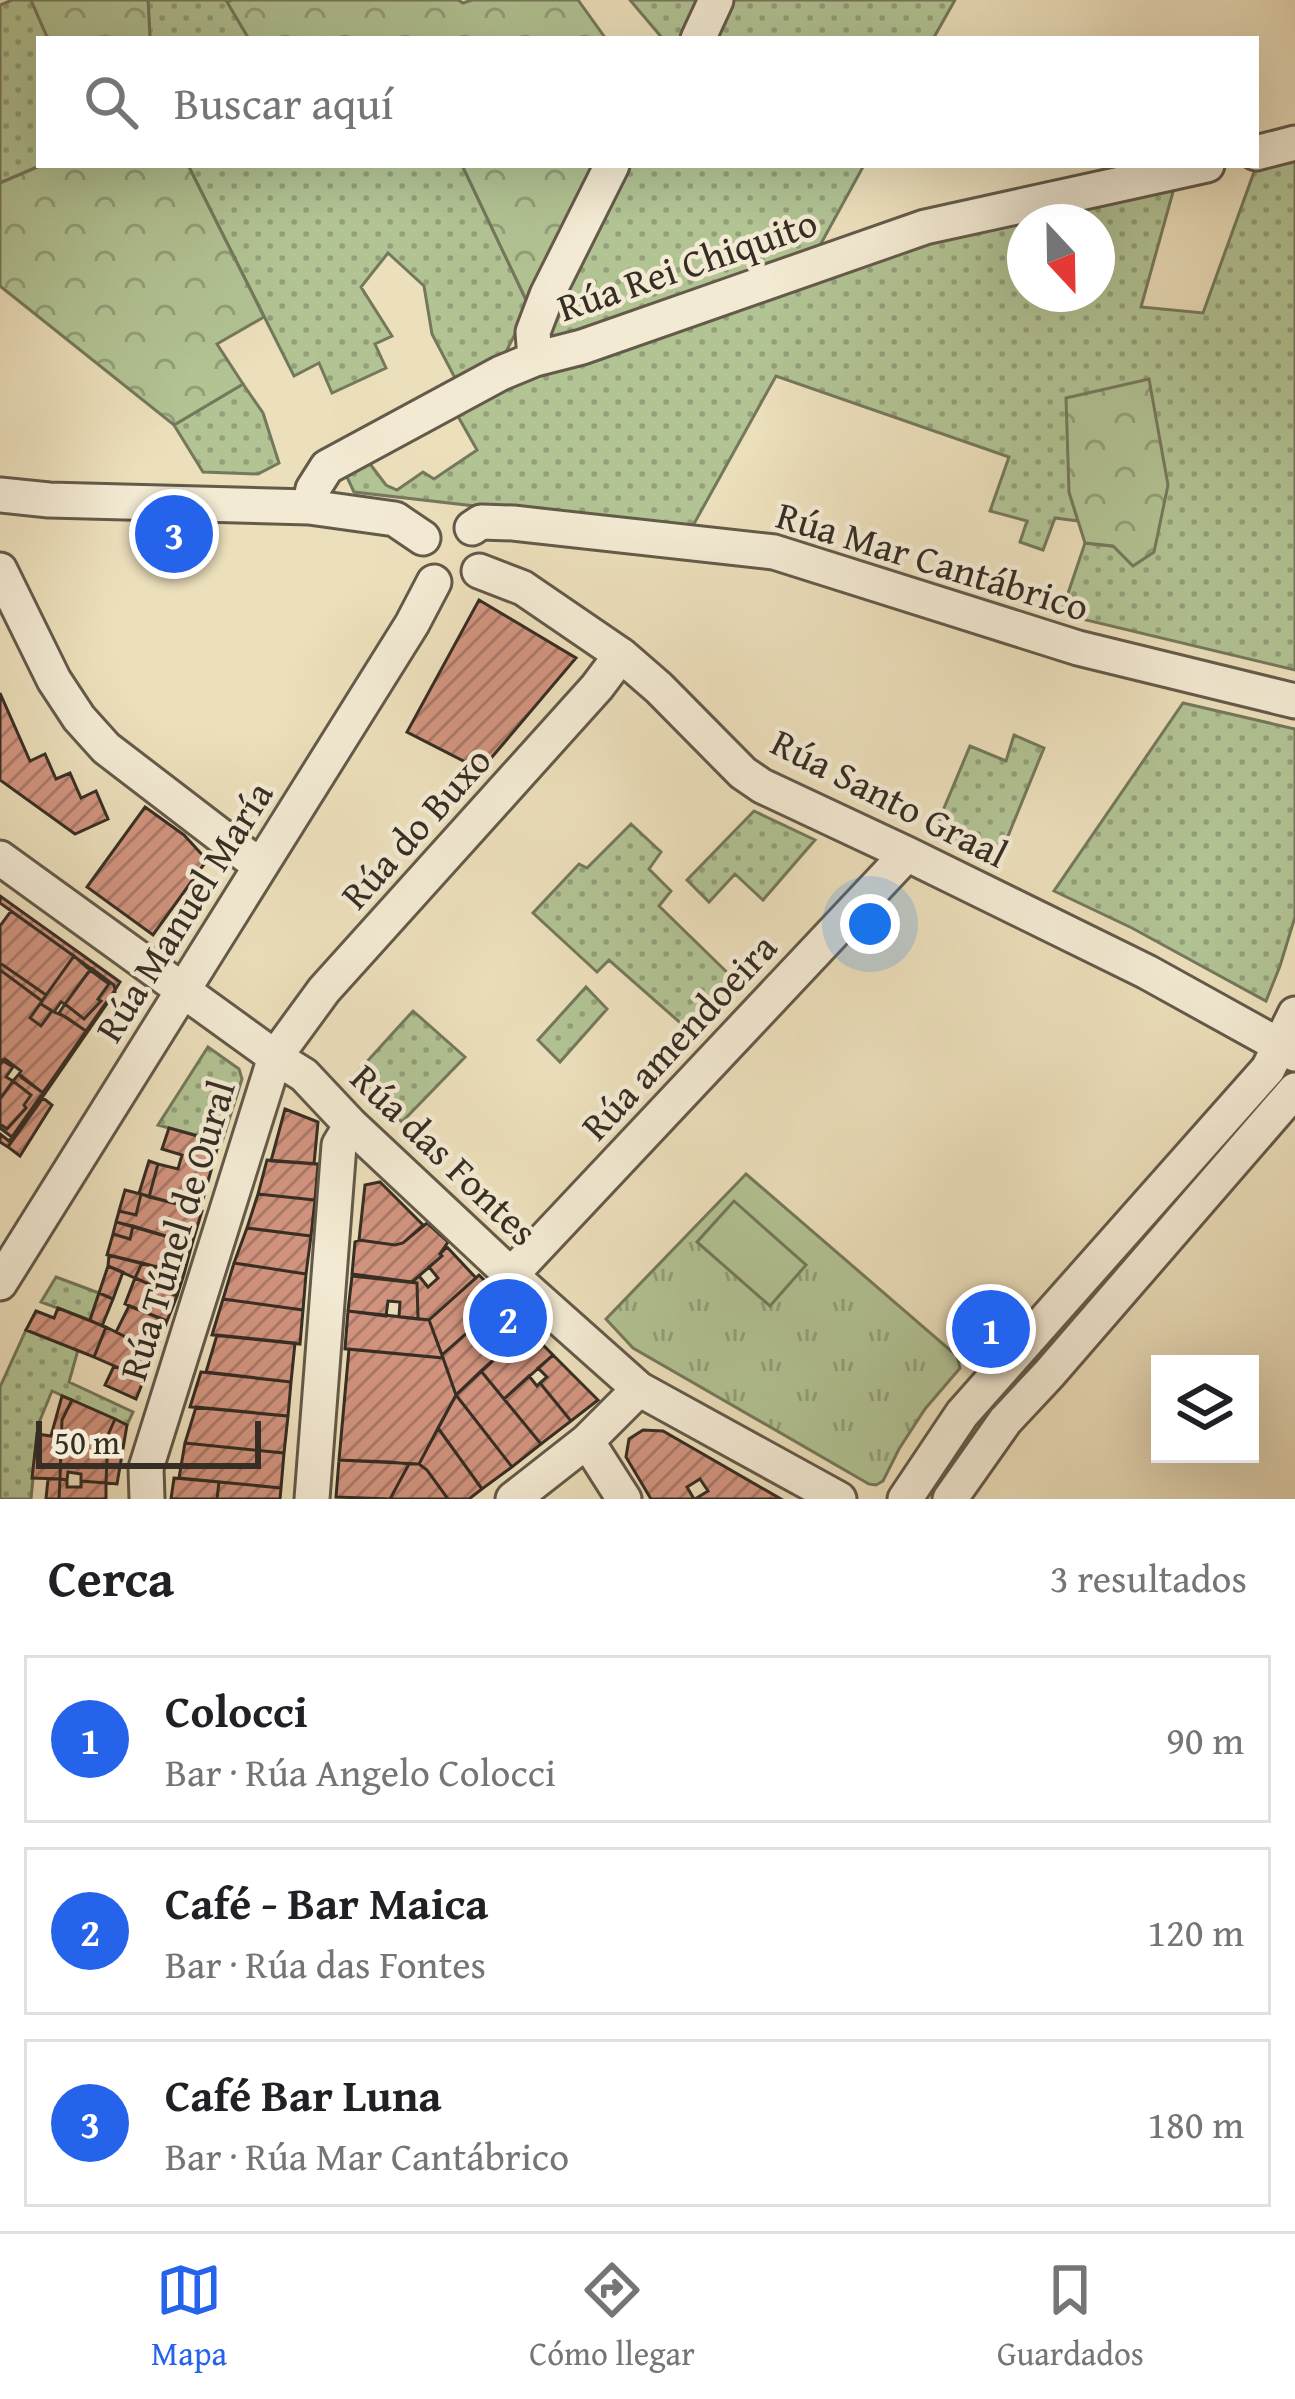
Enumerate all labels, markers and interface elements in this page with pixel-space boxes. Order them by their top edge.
search box [36,36,1259,168]
icon: search [78,69,144,135]
text: Buscar aquí [174,70,393,135]
street label: Rúa Rei Chiquito [550,193,824,335]
north arrow [1007,204,1115,312]
street label: Rúa Mar Cantábrico [770,485,1096,635]
pin: 3 [135,489,213,579]
street label: Rúa Santo Graal [762,713,1018,881]
street label: Rúa do Buxo [326,733,504,921]
street label: Rúa Manuel María [80,769,286,1052]
your location [840,894,900,954]
street label: Rúa amendoeira [567,919,790,1152]
street label: Rúa das Fontes [339,1050,551,1258]
street label: Rúa Túnel de Oural [103,1073,249,1387]
pin: 2 [469,1273,547,1363]
pin: 1 [952,1284,1030,1374]
map controls [1151,1355,1259,1463]
button: layers [1151,1355,1259,1463]
scale bar [36,1415,261,1468]
text: 50 m [54,1418,120,1466]
text: Cerca [48,1540,174,1615]
text: 3 resultados [1050,1549,1247,1606]
text: Colocci [165,1678,308,1743]
text: 1 [80,1711,100,1768]
text: 90 m [1166,1711,1244,1768]
text: Bar · Rúa Angelo Colocci [165,1743,556,1800]
text: Café - Bar Maica [165,1870,488,1935]
text: 2 [80,1903,100,1960]
text: 120 m [1147,1903,1244,1960]
text: Bar · Rúa das Fontes [165,1935,486,1992]
text: Café Bar Luna [165,2062,442,2127]
text: 3 [80,2095,100,2152]
text: 180 m [1147,2095,1244,2152]
text: Bar · Rúa Mar Cantábrico [165,2127,569,2184]
tab: Mapa [151,2257,227,2377]
tab: Cómo llegar [529,2257,695,2377]
tab: Guardados [997,2257,1144,2377]

